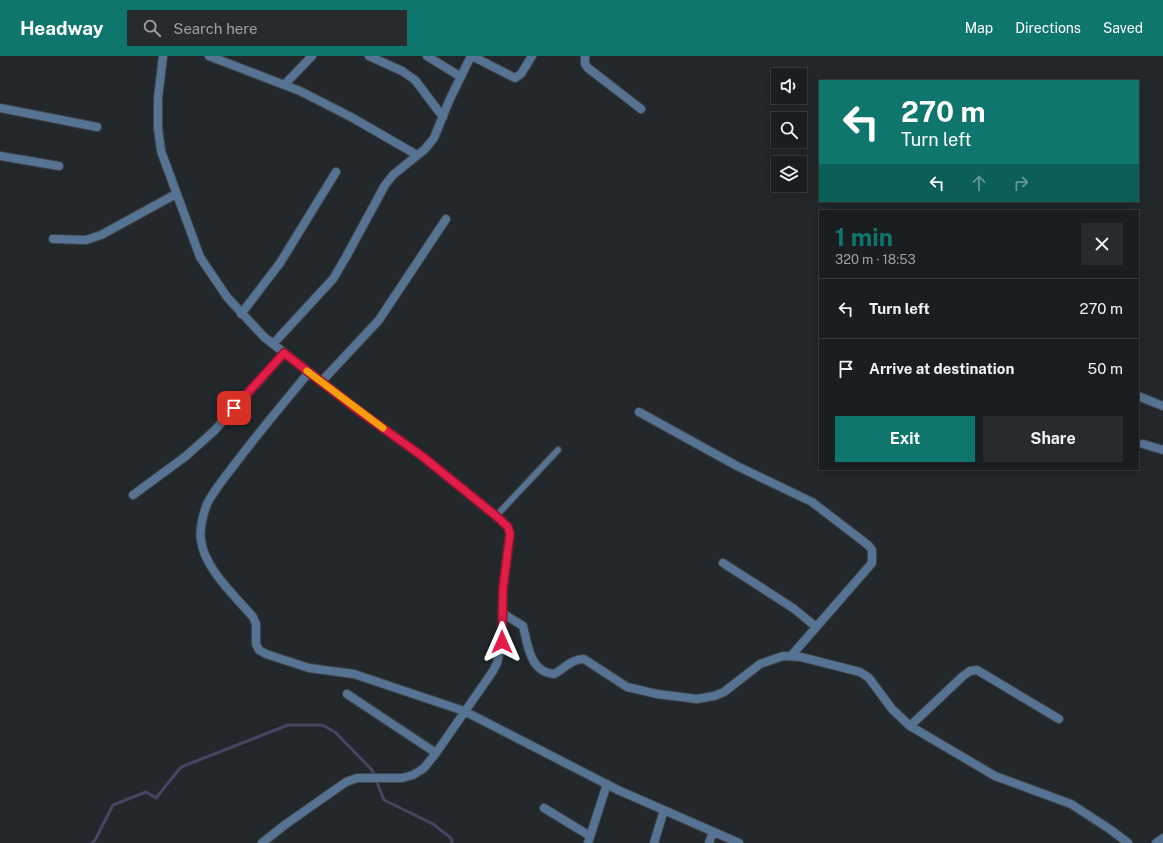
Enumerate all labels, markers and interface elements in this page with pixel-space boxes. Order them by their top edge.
search box [127,10,407,46]
text: Headway [20,17,103,39]
icon: search [141,17,163,39]
text: Search here [173,20,258,37]
text: Map [965,20,993,36]
text: Directions [1015,20,1081,36]
text: Saved [1103,20,1143,36]
map controls [771,68,807,192]
button: sound [771,68,807,104]
text: 270 m [901,95,985,128]
icon: left [835,96,887,148]
button: search [771,112,807,148]
text: Turn left [901,129,971,150]
button: layers [771,156,807,192]
icon: left [926,172,948,194]
icon: ahead [968,172,990,194]
icon: right [1010,172,1032,194]
text: 1 min [835,223,893,251]
button: close [1081,223,1123,265]
text: 320 m · 18:53 [835,252,916,267]
icon: left [835,298,857,320]
text: Turn left [869,300,930,317]
text: 270 m [1080,300,1123,317]
icon: arrive [835,358,857,380]
text: Arrive at destination [869,360,1014,377]
text: 50 m [1088,360,1123,377]
pin [217,391,251,425]
icon: arrive [223,397,245,419]
button: Exit [835,416,975,462]
button: Share [983,416,1123,462]
position arrow [481,621,523,663]

